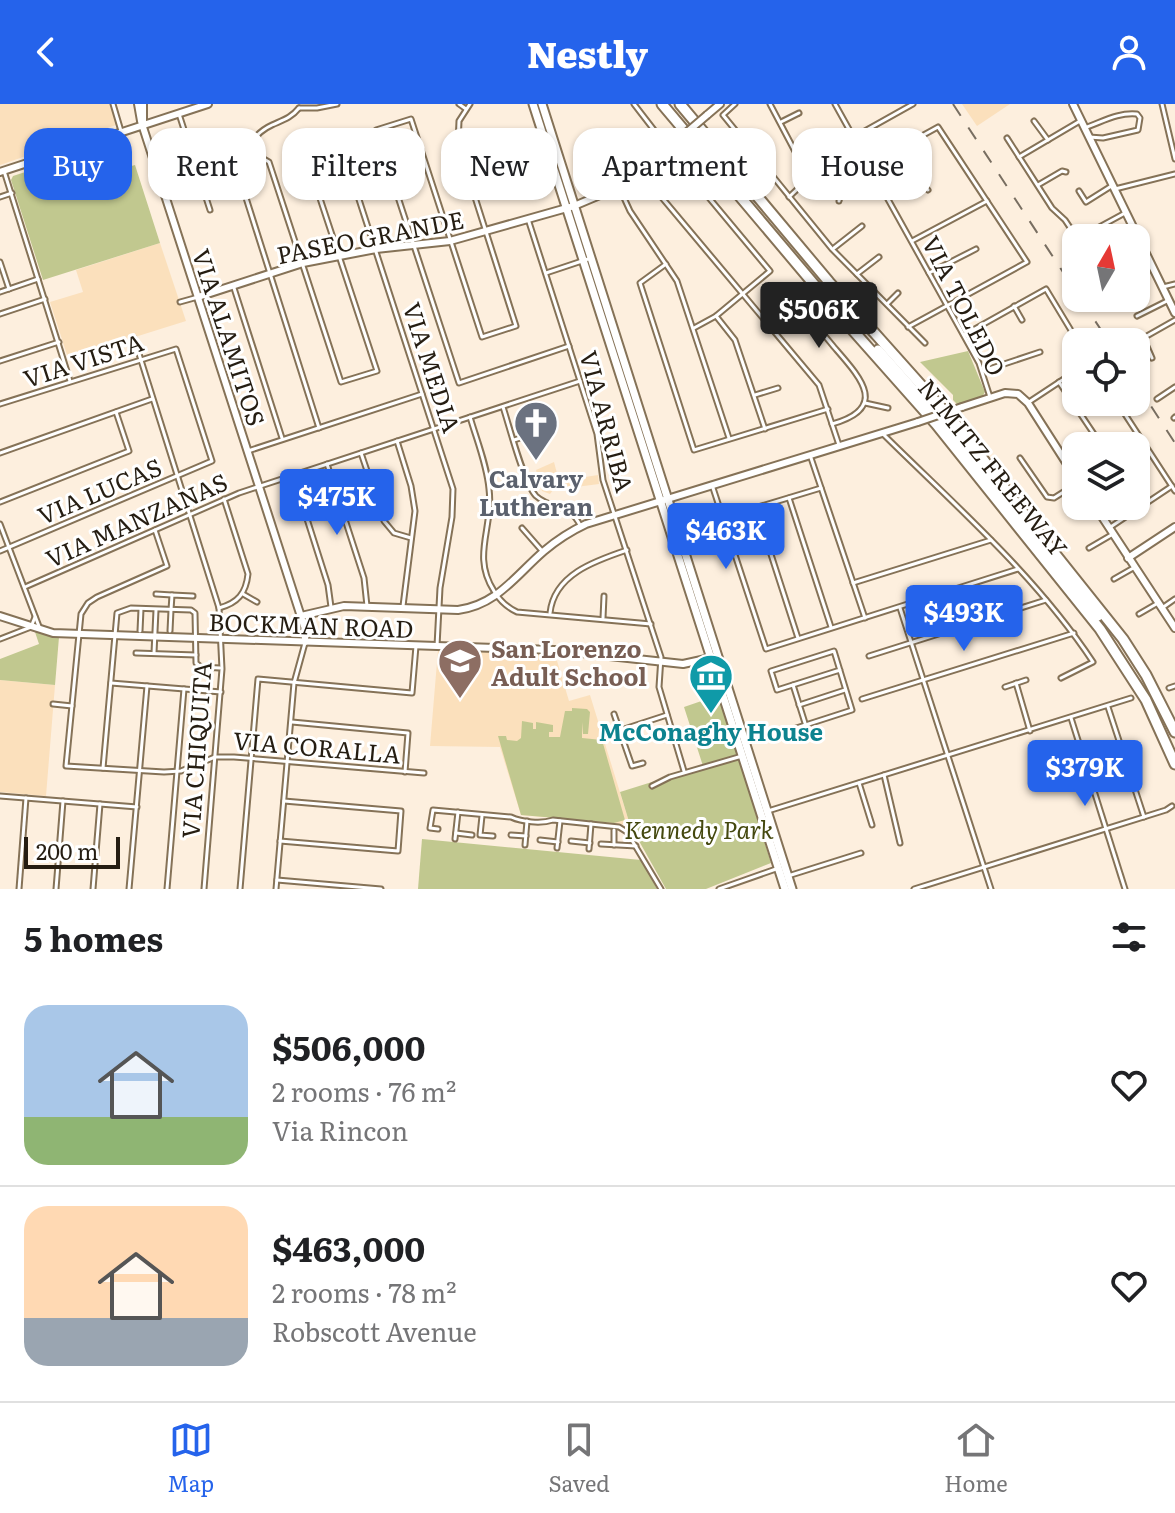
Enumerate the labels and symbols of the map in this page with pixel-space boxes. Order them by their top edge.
street label: PASEO GRANDE [273,201,467,271]
north arrow [1062,224,1150,312]
street label: VIA TOLEDO [915,229,1015,381]
street label: VIA ALAMITOS [185,244,275,430]
pin: $506K [763,282,875,350]
street label: VIA MEDIA [395,297,471,437]
street label: VIA VISTA [18,323,148,395]
street label: VIA ARRIBA [572,346,644,496]
street label: NIMITZ FREEWAY [911,370,1077,564]
church icon: Calvary Lutheran [512,399,560,462]
street label: VIA LUCAS [31,448,167,532]
place label: Calvary Lutheran [479,460,593,523]
street label: VIA MANZANAS [39,463,233,575]
pin: $475K [281,469,393,537]
pin: $463K [670,503,782,571]
pin: $493K [908,585,1020,653]
street label: BOCKMAN ROAD [208,603,414,645]
place label: San Lorenzo Adult School [491,630,647,693]
school or university icon: San Lorenzo Adult School [436,637,484,700]
museum icon: McConaghy House [687,652,735,715]
street label: VIA CHIQUITA [171,660,219,840]
place label: McConaghy House [599,713,823,748]
street label: VIA CORALLA [232,721,403,771]
pin: $379K [1029,740,1141,808]
park label: Kennedy Park [624,811,774,846]
scale bar [24,833,120,869]

